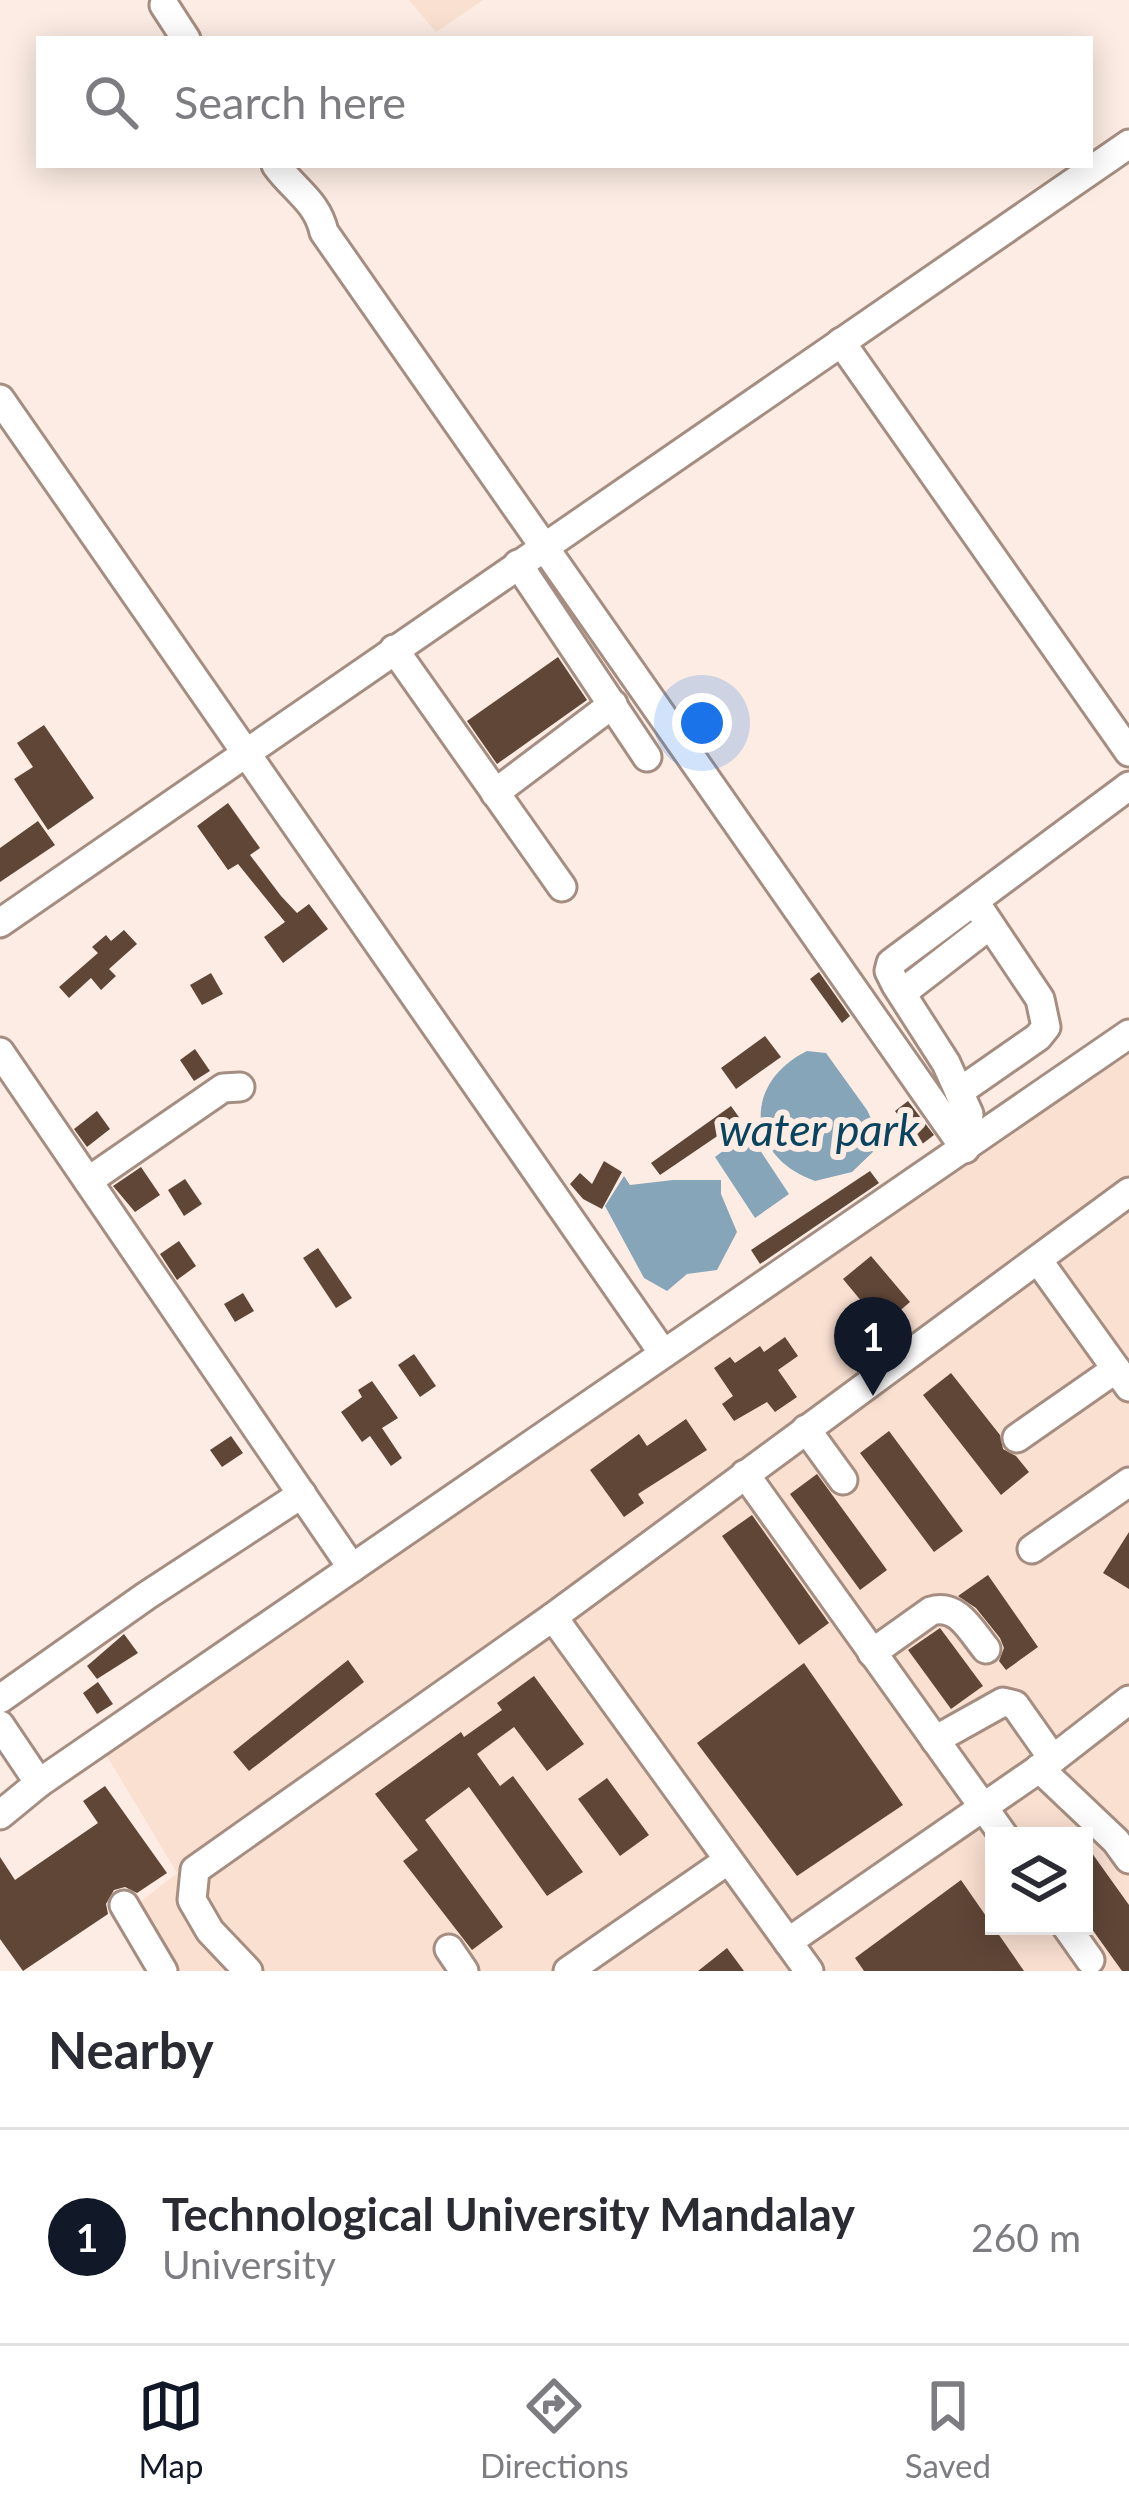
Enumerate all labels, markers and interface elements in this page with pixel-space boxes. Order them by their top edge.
search box [36,36,1093,168]
icon: search [78,69,144,135]
text: Search here [174,75,406,129]
your location [672,693,732,753]
water label: water park [719,1102,920,1156]
pin: 1 [834,1297,912,1396]
map controls [985,1827,1093,1935]
button: layers [985,1827,1093,1935]
text: Nearby [48,2019,214,2080]
text: Technological University Mandalay [162,2187,855,2241]
text: 1 [76,2214,98,2260]
text: 260 m [971,2214,1081,2260]
text: University [162,2241,336,2287]
tab: Map [138,2373,204,2485]
tab: Directions [480,2373,629,2485]
tab: Saved [905,2373,991,2485]

